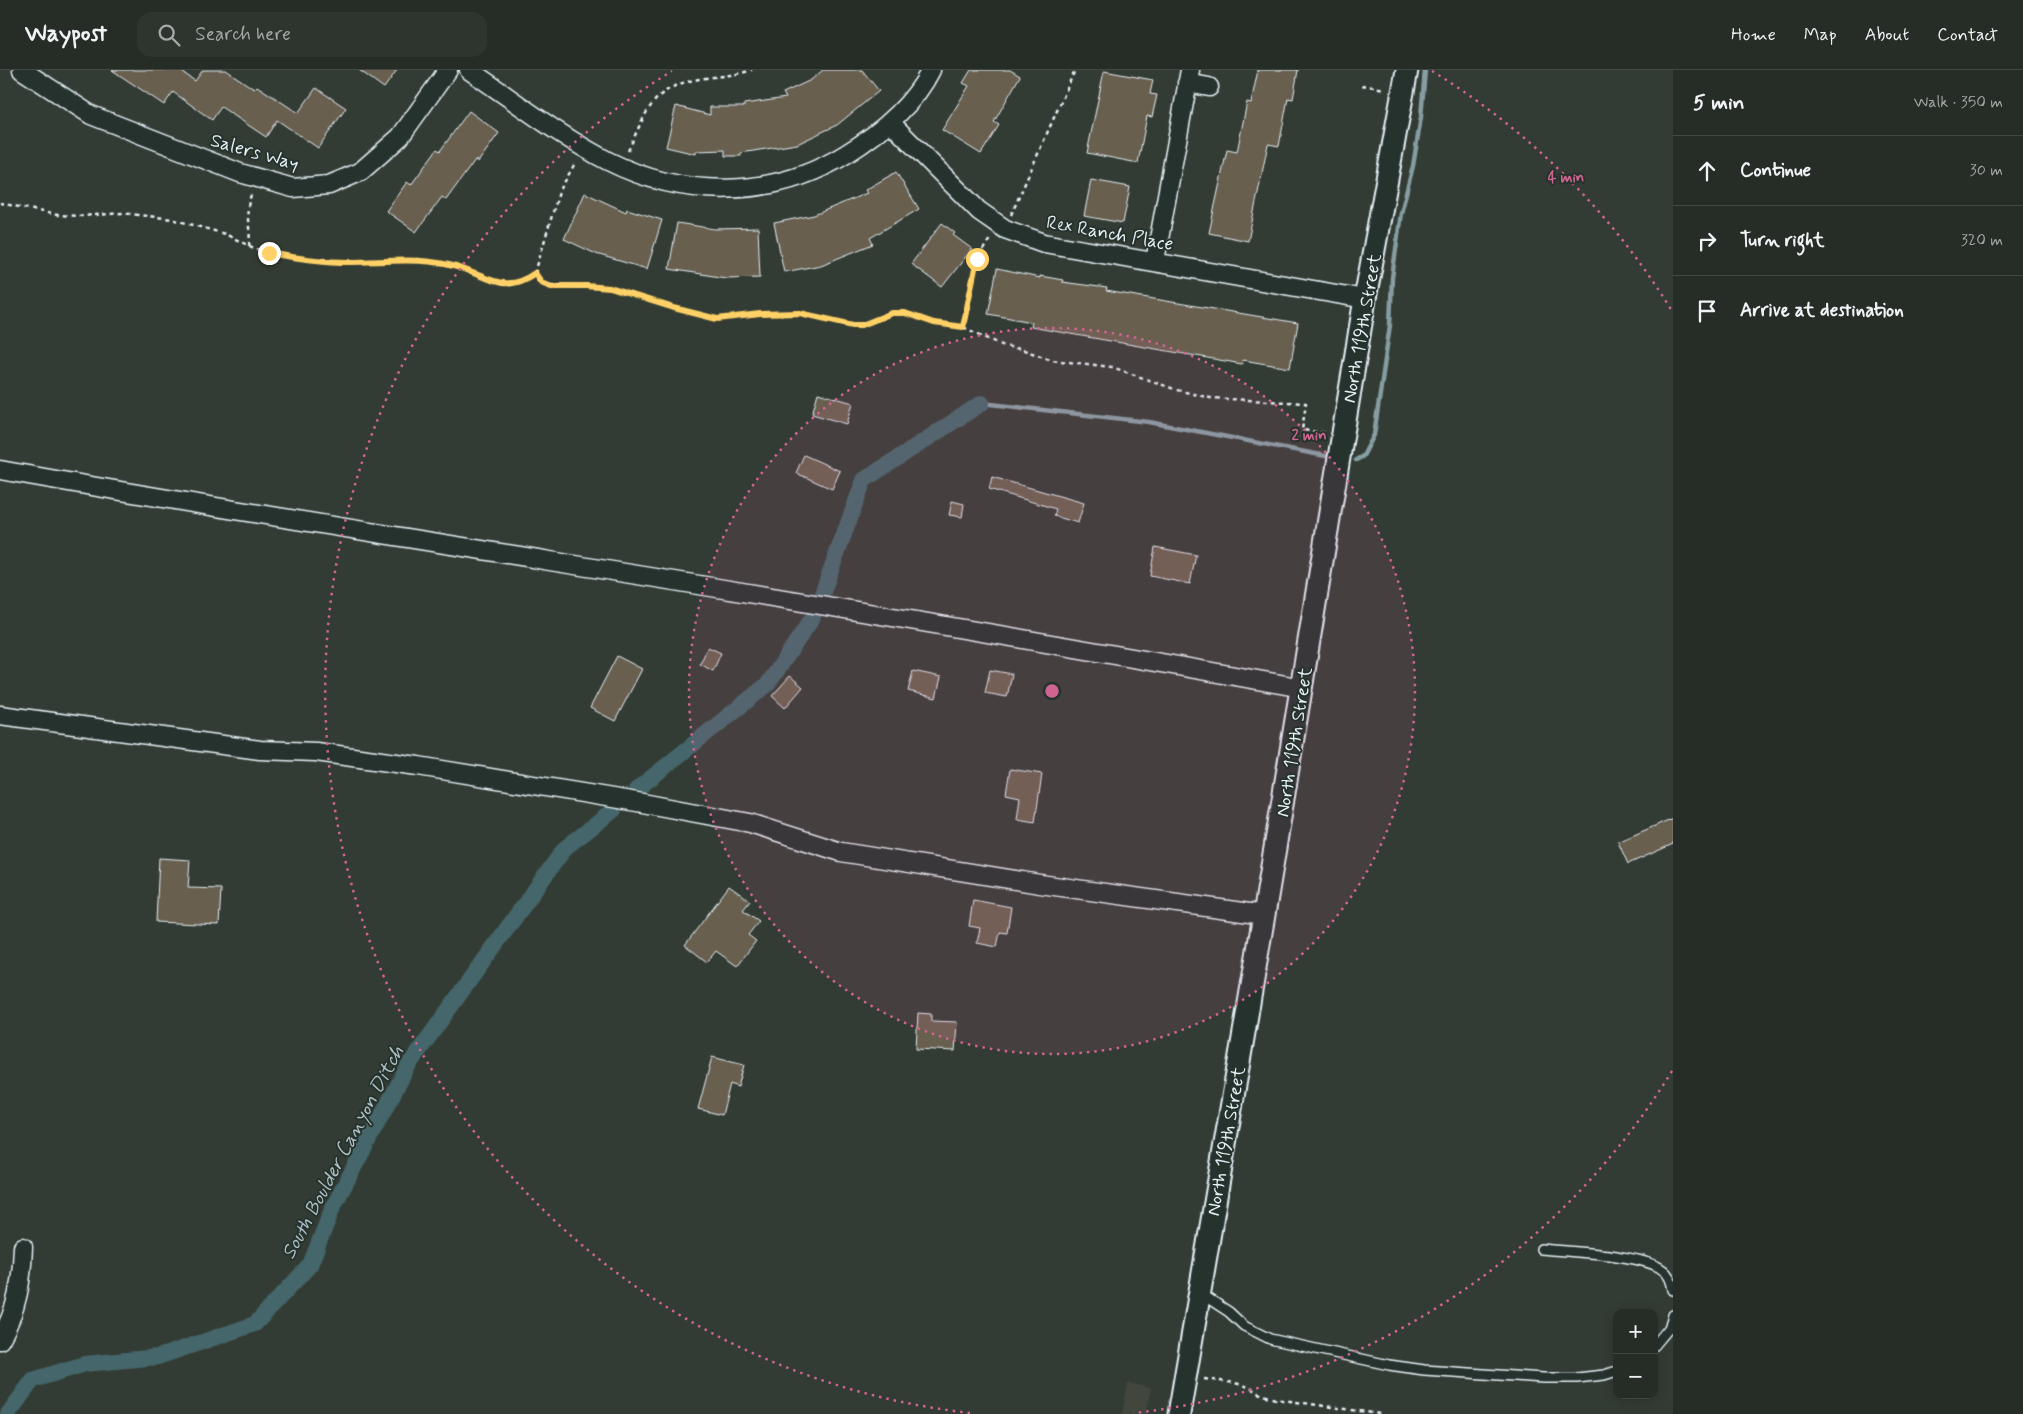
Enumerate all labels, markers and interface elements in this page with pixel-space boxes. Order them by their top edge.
search box [137,12,487,57]
text: Waypost [25,19,107,50]
icon: search [155,21,183,49]
text: Search here [195,22,291,47]
text: Home [1731,23,1776,47]
text: Map [1804,23,1837,47]
text: About [1865,23,1909,47]
text: Contact [1937,23,1998,47]
text: 5 min [1693,89,1745,117]
text: Walk · 350 m [1914,92,2003,113]
street label: Salers Way [208,128,302,177]
icon: ahead [1693,157,1721,185]
text: Continue [1740,158,1811,183]
text: 30 m [1970,160,2003,181]
text: 4 min [1548,168,1584,188]
street label: Rex Ranch Place [1044,210,1175,257]
icon: right [1693,227,1721,255]
text: Turn right [1740,228,1824,253]
text: 320 m [1961,230,2003,251]
route end [258,242,281,265]
route start [966,248,989,271]
street label: North 119th Street [1337,252,1388,405]
icon: arrive [1693,297,1721,325]
text: Arrive at destination [1740,298,1904,323]
text: 2 min [1291,426,1327,446]
street label: North 119th Street [1270,666,1319,819]
centre of rings [1043,682,1061,700]
water label: South Boulder Canyon Ditch [276,1041,411,1264]
street label: North 119th Street [1201,1065,1252,1218]
map controls [1613,1309,1658,1399]
button: + [1613,1309,1658,1354]
button: − [1613,1354,1658,1399]

